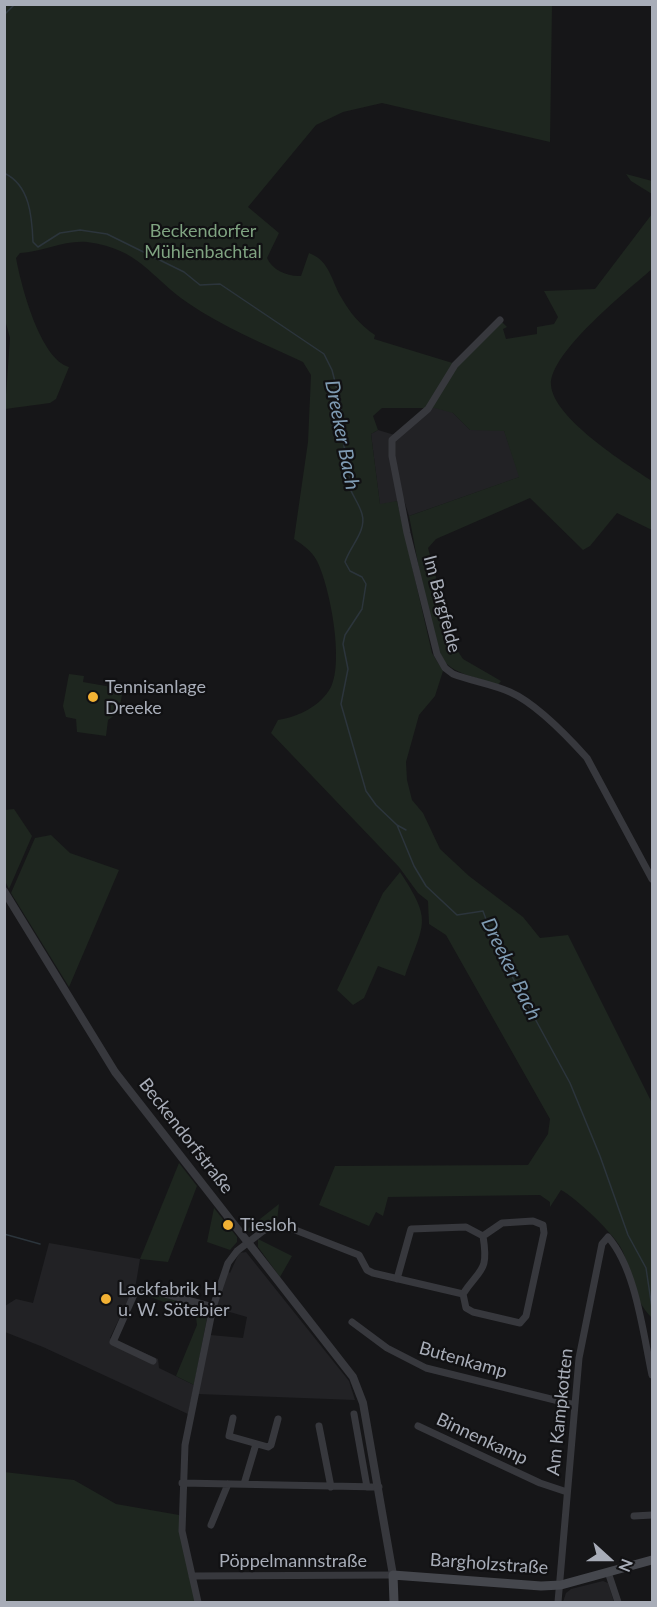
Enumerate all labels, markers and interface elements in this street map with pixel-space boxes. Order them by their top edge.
park label: Beckendorfer Mühlenbachtal [144,220,262,262]
water label: Dreeker Bach [320,378,364,492]
street label: Im Bargfelde [419,553,465,655]
place label: Tennisanlage Dreeke [105,676,206,718]
marker: Tennisanlage Dreeke [86,690,100,704]
water label: Dreeker Bach [476,914,546,1024]
street label: Beckendorfstraße [134,1074,238,1198]
place label: Tiesloh [240,1214,297,1236]
marker: Tiesloh [221,1218,235,1232]
place label: Lackfabrik H. u. W. Sötebier [118,1278,230,1320]
marker: Lackfabrik H. u. W. Sötebier [99,1292,113,1306]
street label: Butenkamp [417,1337,509,1383]
street label: Am Kampkotten [543,1347,577,1477]
street label: Binnenkamp [433,1408,531,1470]
north arrow [579,1529,639,1589]
street label: Bargholzstraße [429,1549,549,1579]
street label: Pöppelmannstraße [219,1550,367,1572]
text: N [615,1556,637,1575]

